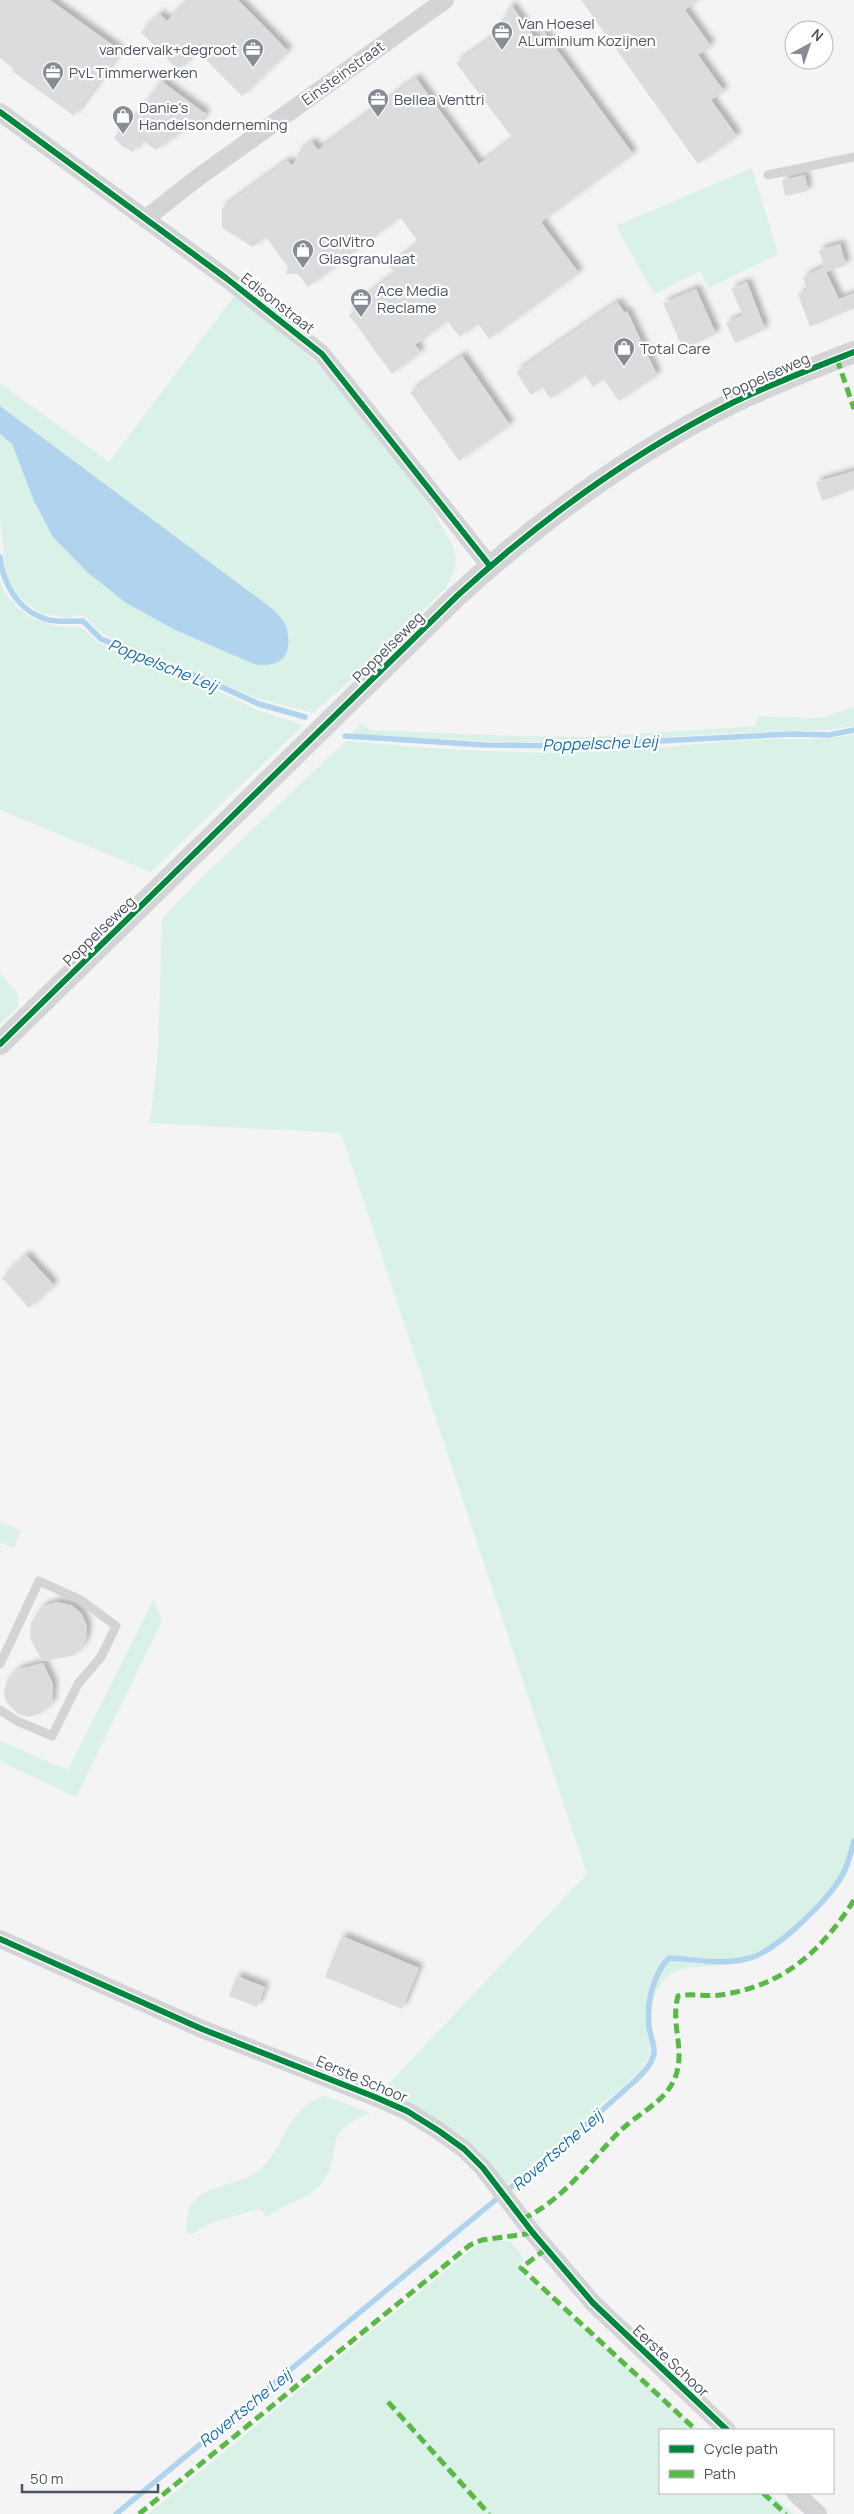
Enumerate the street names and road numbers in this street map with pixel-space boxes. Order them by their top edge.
street label: Einsteinstraat [297,36,389,110]
street label: Edisonstraat [237,268,319,338]
street label: Poppelseweg [719,347,813,405]
street label: Poppelseweg [348,607,428,687]
street label: Poppelseweg [58,891,140,971]
street label: Eerste Schoor [313,2050,411,2108]
street label: Eerste Schoor [628,2320,714,2402]

